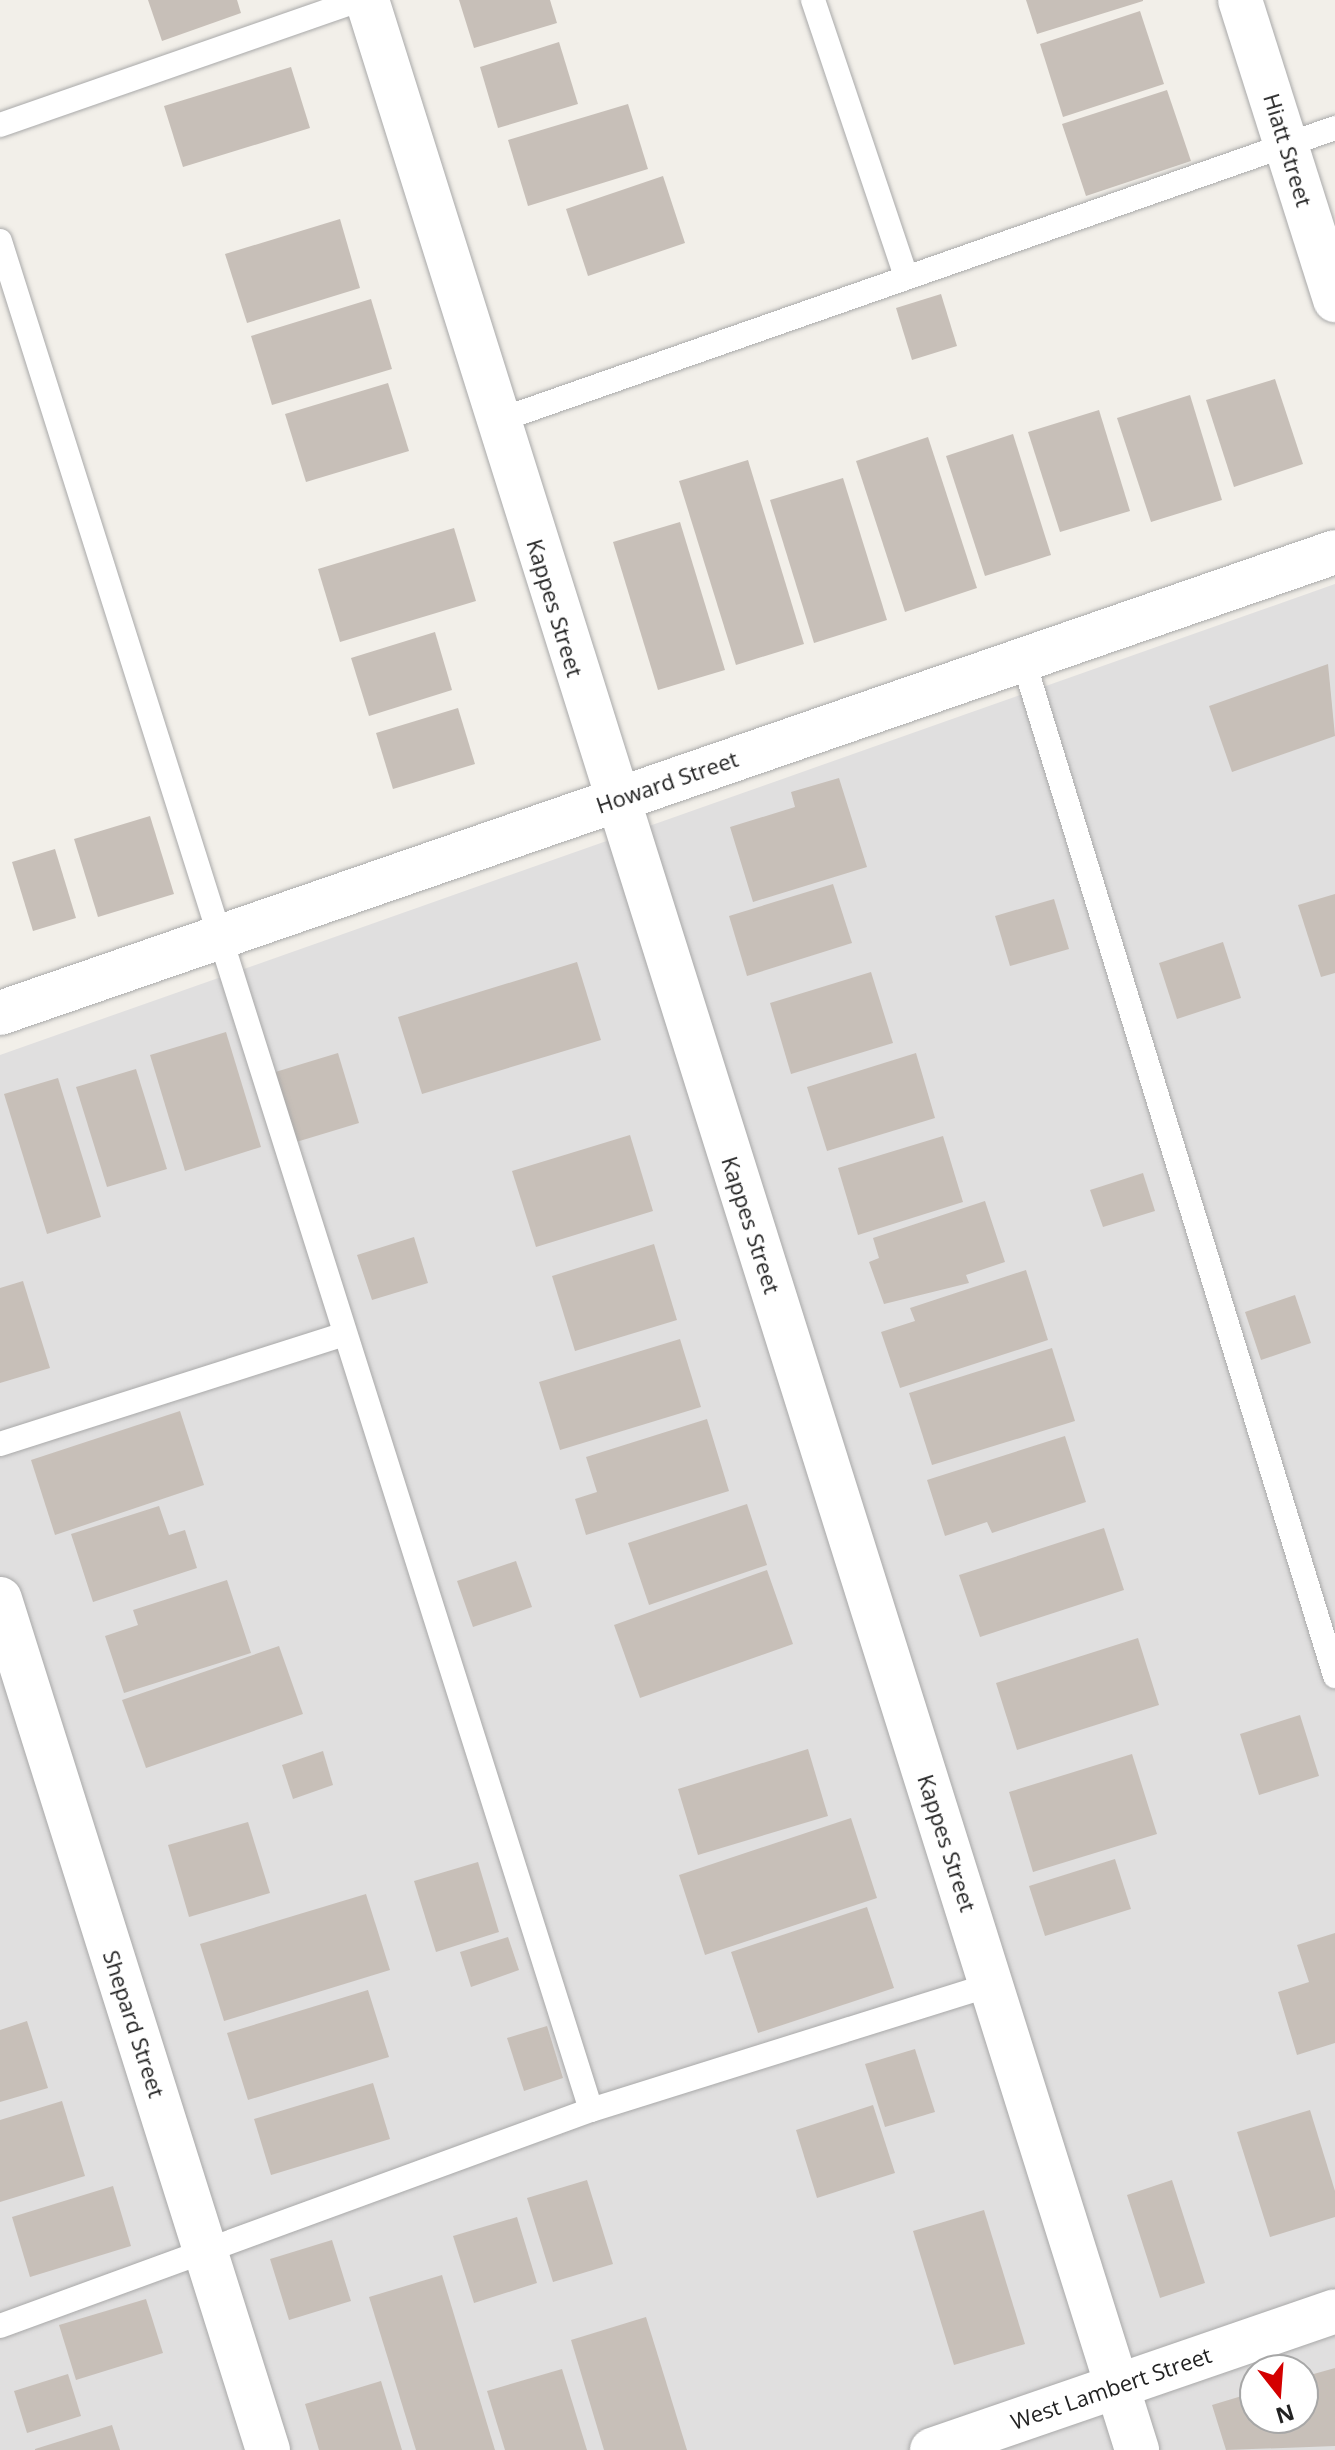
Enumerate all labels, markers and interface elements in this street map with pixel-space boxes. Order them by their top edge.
street label: Hiatt Street [1258,90,1318,210]
street label: Kappes Street [522,536,588,680]
street label: Howard Street [593,745,741,819]
street label: Kappes Street [716,1153,786,1297]
street label: Kappes Street [912,1771,982,1915]
street label: Shepard Street [98,1947,170,2101]
street label: West Lambert Street [1007,2341,1215,2435]
north arrow [1239,2354,1319,2434]
text: N [1272,2398,1298,2432]

